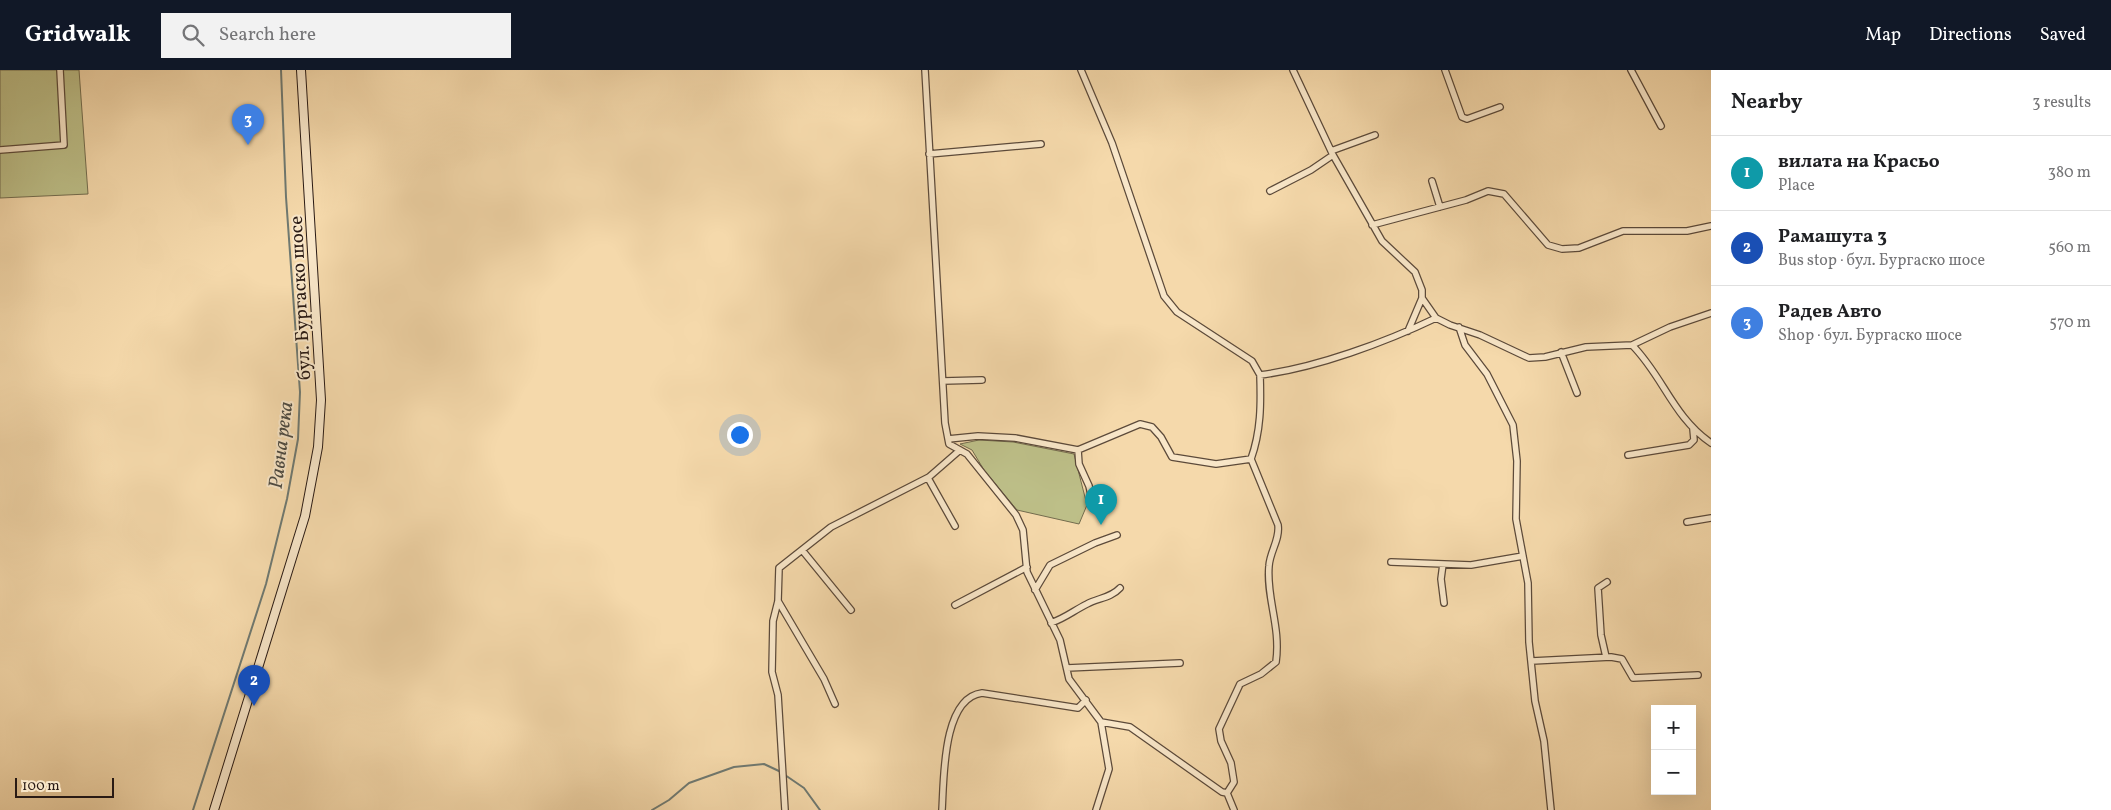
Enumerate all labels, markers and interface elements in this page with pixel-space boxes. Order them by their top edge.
search box [161,13,511,58]
text: Gridwalk [25,18,131,52]
icon: search [179,21,207,49]
text: Search here [219,22,316,48]
text: Map [1865,23,1901,48]
text: Directions [1929,23,2012,48]
text: Saved [2040,23,2086,48]
text: Nearby [1731,88,1802,117]
text: 3 results [2032,92,2091,114]
pin: 3 [232,104,264,145]
text: вилата на Красьо [1778,149,1940,175]
text: 1 [1744,162,1750,184]
text: 380 m [2048,162,2091,184]
text: Place [1778,175,1815,197]
street label: бул. Бургаско шосе [284,215,318,381]
text: Рамашута 3 [1778,224,1887,250]
text: 2 [1743,237,1751,259]
text: 560 m [2048,237,2091,259]
text: Bus stop · бул. Бургаско шосе [1778,250,1985,272]
text: Радев Авто [1778,299,1882,325]
text: 3 [1743,312,1751,334]
text: 570 m [2049,312,2091,334]
text: Shop · бул. Бургаско шосе [1778,325,1962,347]
water label: Равна река [263,400,301,491]
your location [727,422,753,448]
pin: 1 [1085,484,1117,525]
pin: 2 [238,665,270,706]
map controls [1651,705,1696,795]
button: + [1651,705,1696,750]
button: − [1651,750,1696,795]
scale bar [15,775,114,798]
text: 100 m [22,777,60,796]

